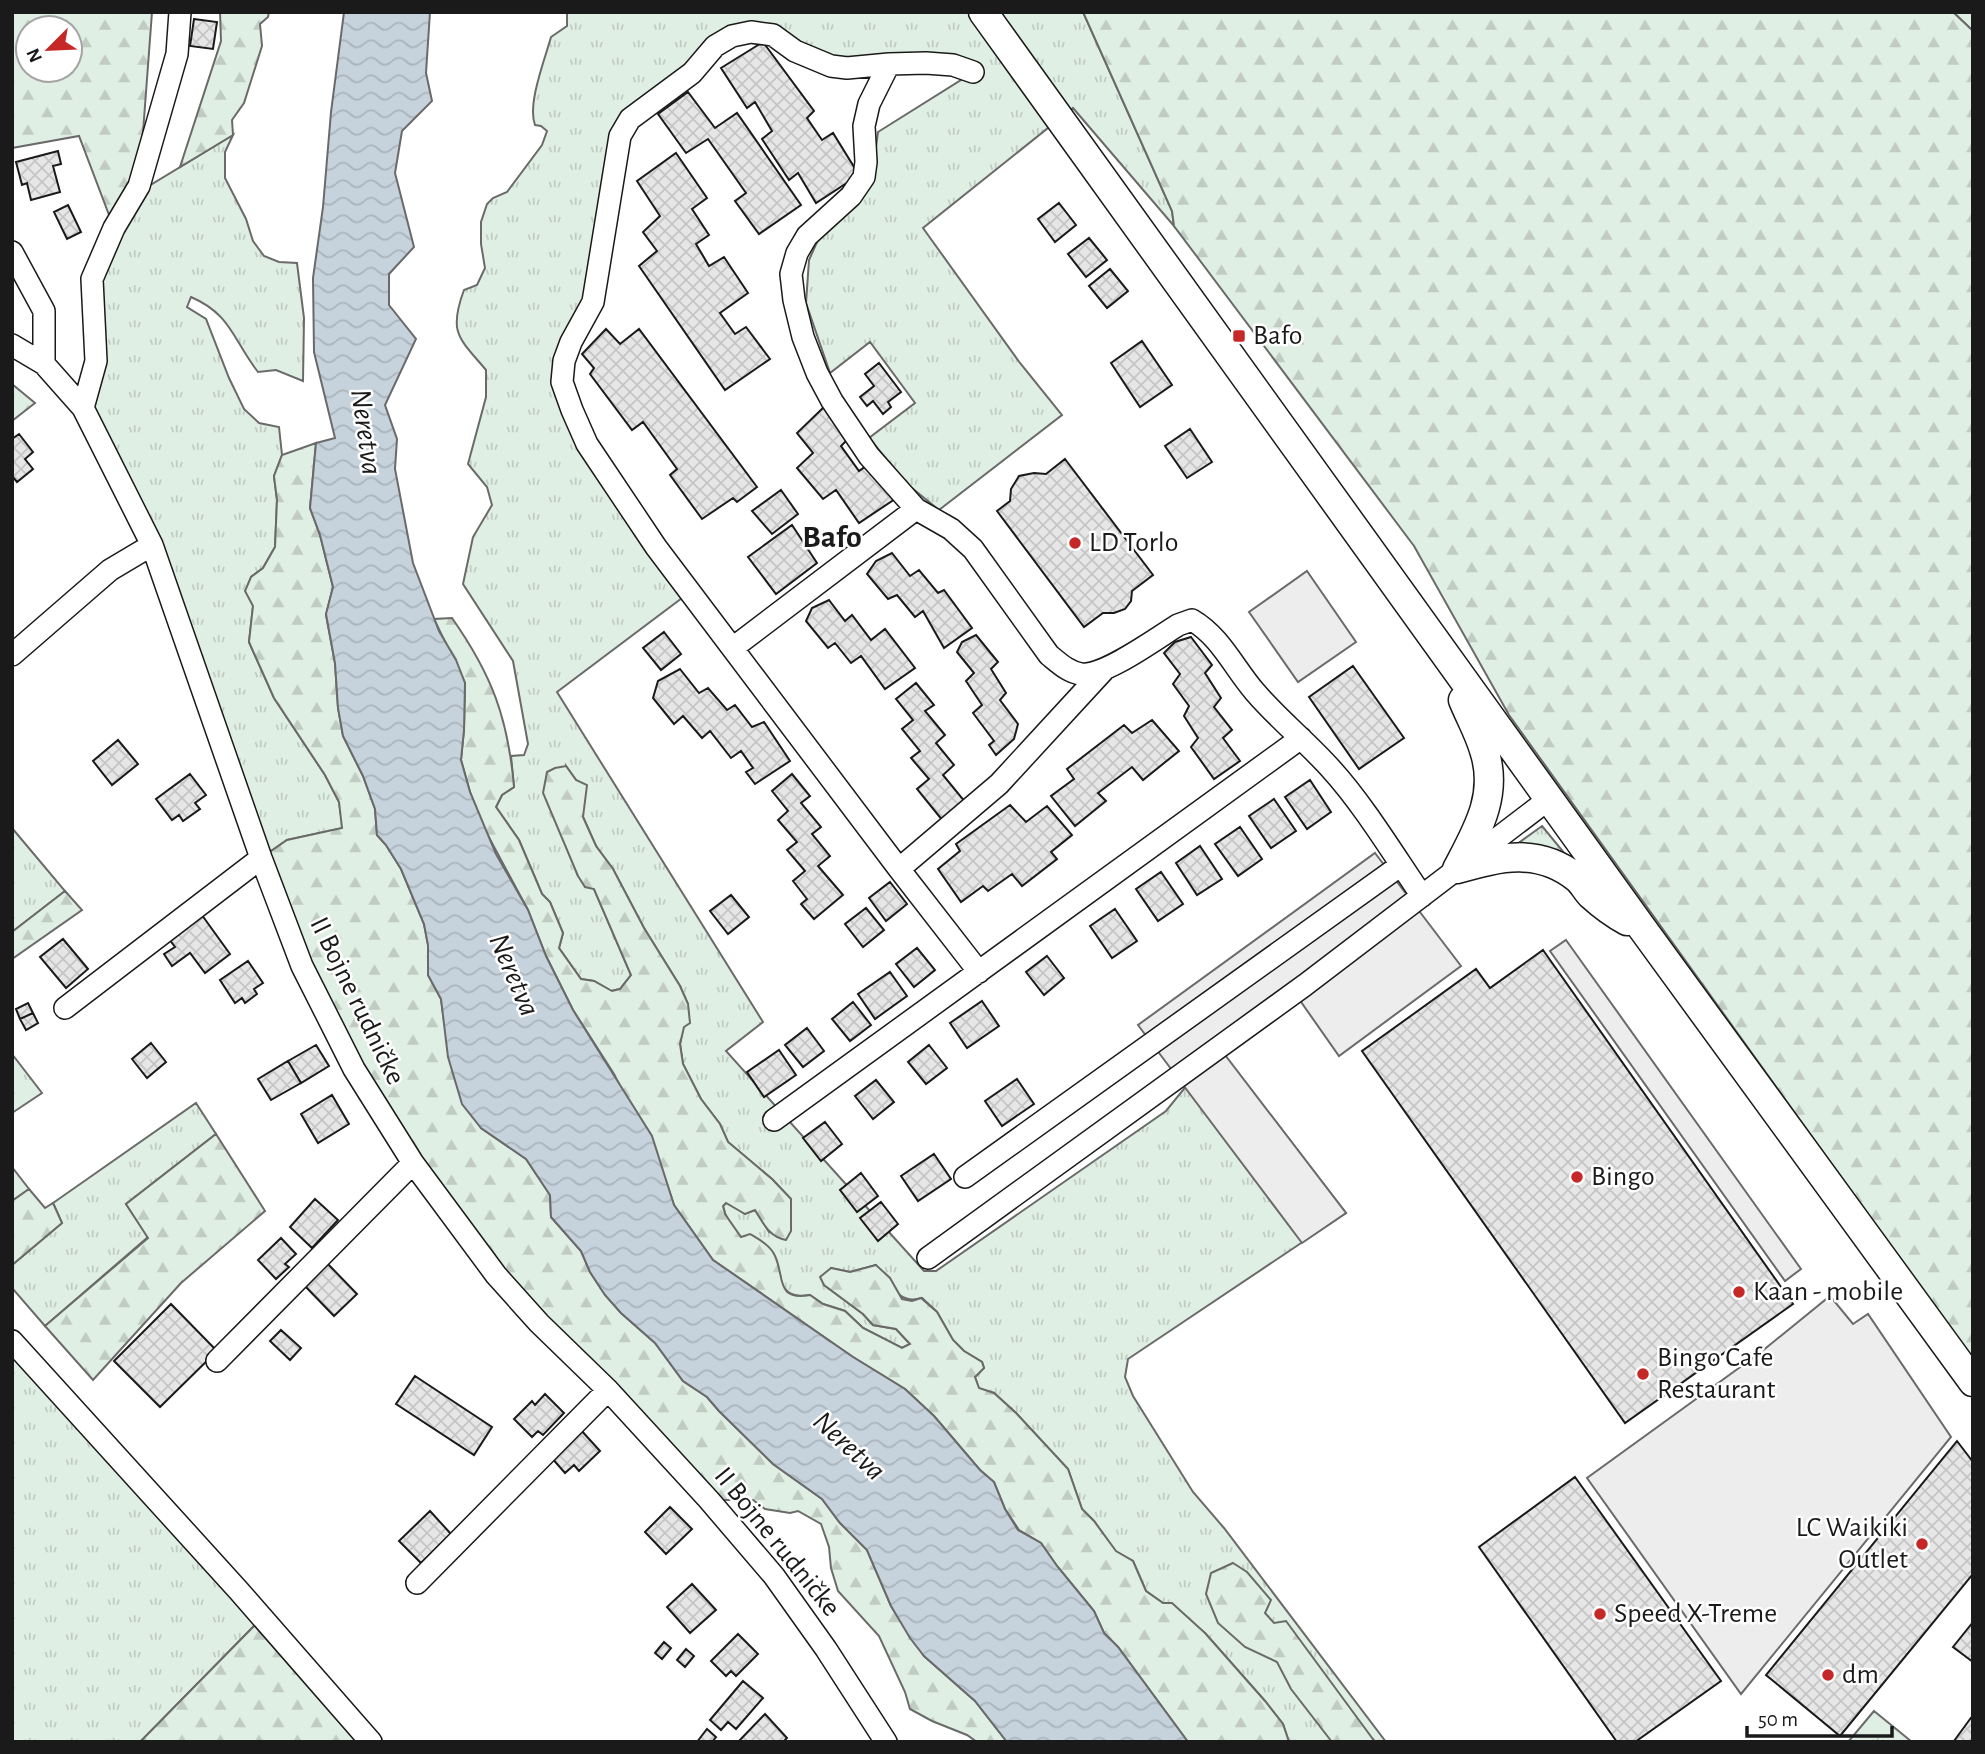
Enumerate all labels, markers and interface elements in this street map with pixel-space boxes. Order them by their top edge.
north arrow [14,14,84,84]
text: N [23,45,46,65]
place label: Bafo [1253,322,1302,350]
marker: Bafo [1231,328,1247,344]
water label: Neretva [345,387,387,477]
district label: Bafo [802,521,862,553]
place label: LD Torlo [1089,529,1178,557]
marker: LD Torlo [1067,535,1083,551]
street label: II Bojne rudničke [304,913,410,1089]
water label: Neretva [483,929,545,1021]
place label: Bingo [1591,1163,1655,1191]
marker: Bingo [1569,1169,1585,1185]
place label: Kaan - mobile [1753,1278,1903,1306]
marker: Kaan - mobile [1731,1284,1747,1300]
place label: Bingo Cafe Restaurant [1657,1344,1776,1404]
marker: Bingo Cafe Restaurant [1635,1366,1651,1382]
water label: Neretva [807,1406,891,1486]
street label: II Bojne rudničke [709,1462,845,1622]
place label: LC Waikiki Outlet [1796,1514,1908,1574]
marker: LC Waikiki Outlet [1914,1536,1930,1552]
place label: Speed X-Treme [1614,1600,1777,1628]
marker: Speed X-Treme [1592,1606,1608,1622]
place label: dm [1842,1661,1879,1689]
marker: dm [1820,1667,1836,1683]
scale bar [1747,1694,1892,1738]
text: 50 m [1758,1709,1798,1730]

